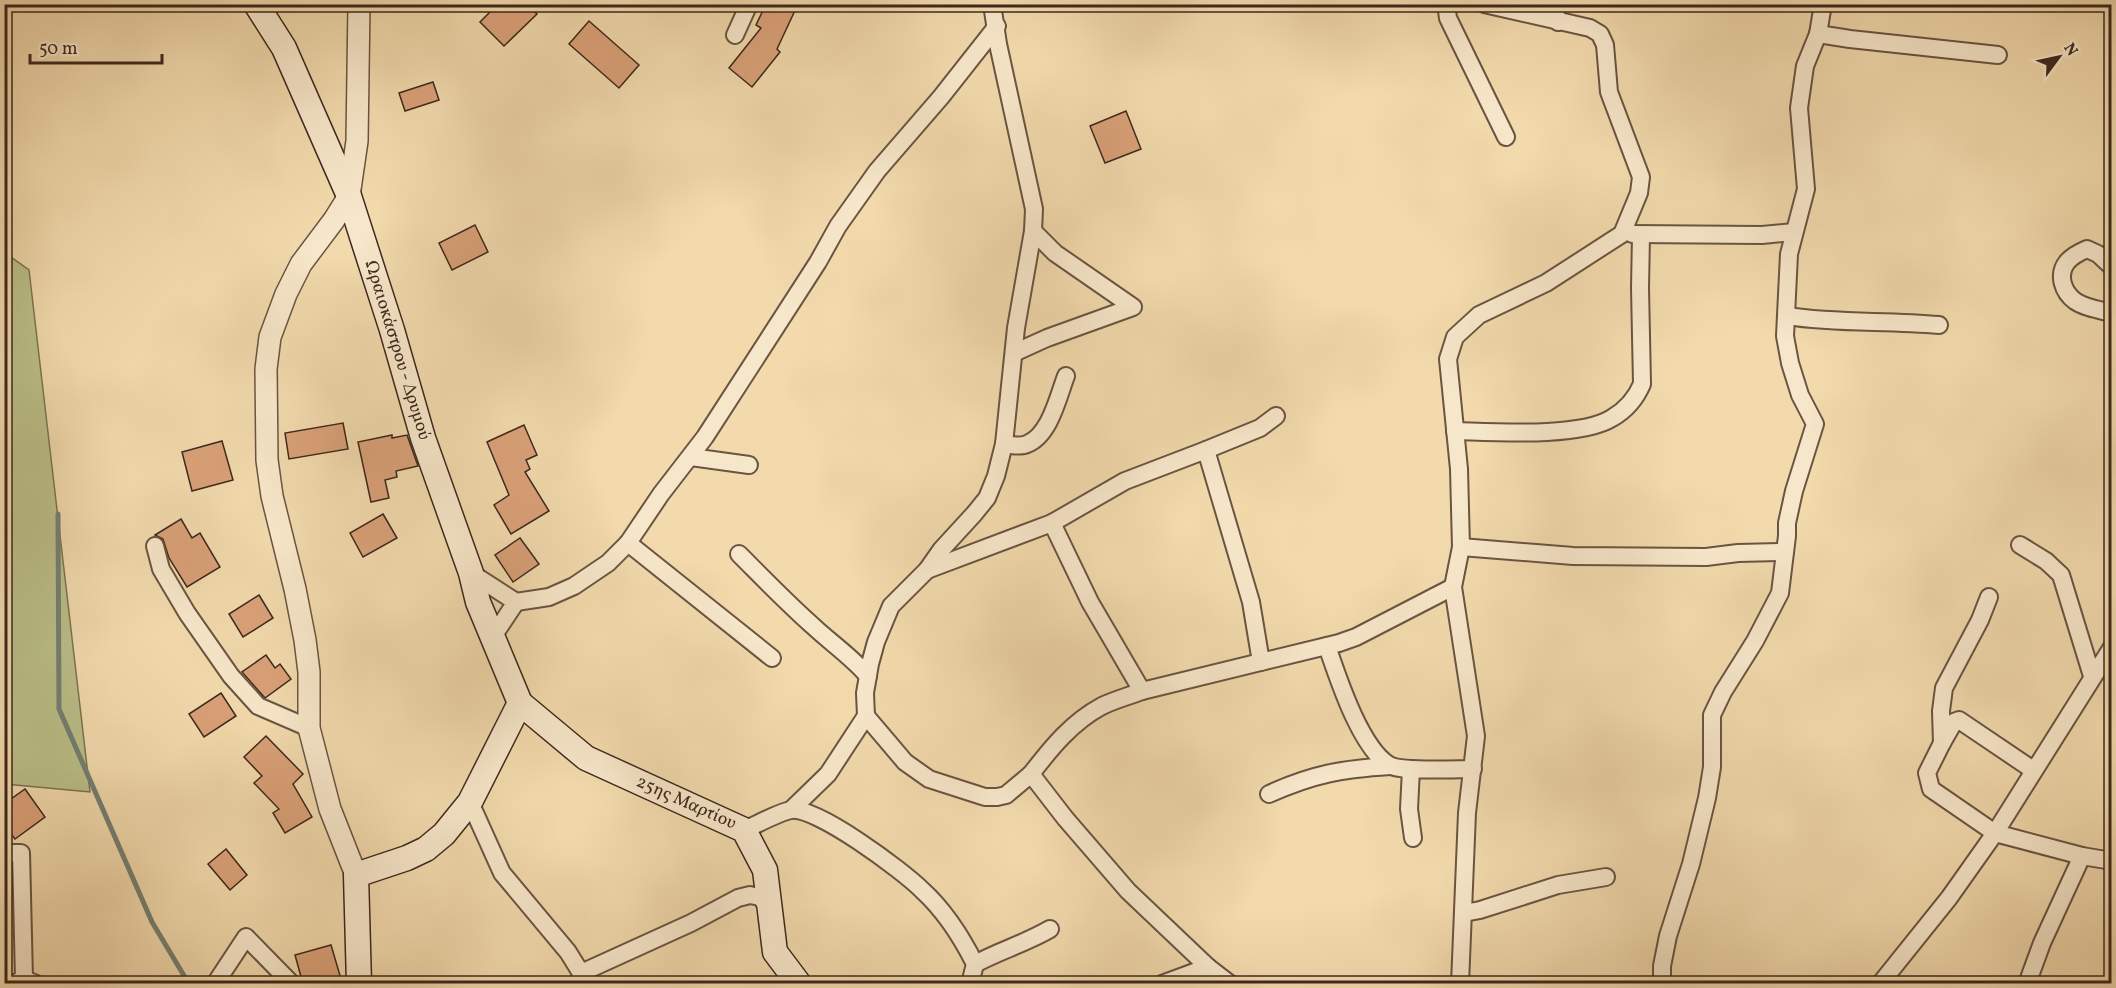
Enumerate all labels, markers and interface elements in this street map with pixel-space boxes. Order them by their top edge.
scale bar [30,27,162,65]
north arrow [2029,27,2089,87]
text: 50 m [39,37,78,62]
text: N [2058,39,2082,61]
street label: Ωραιοκάστρου - Δρυμού [358,257,436,443]
street label: 25ης Μαρτίου [632,770,740,836]

